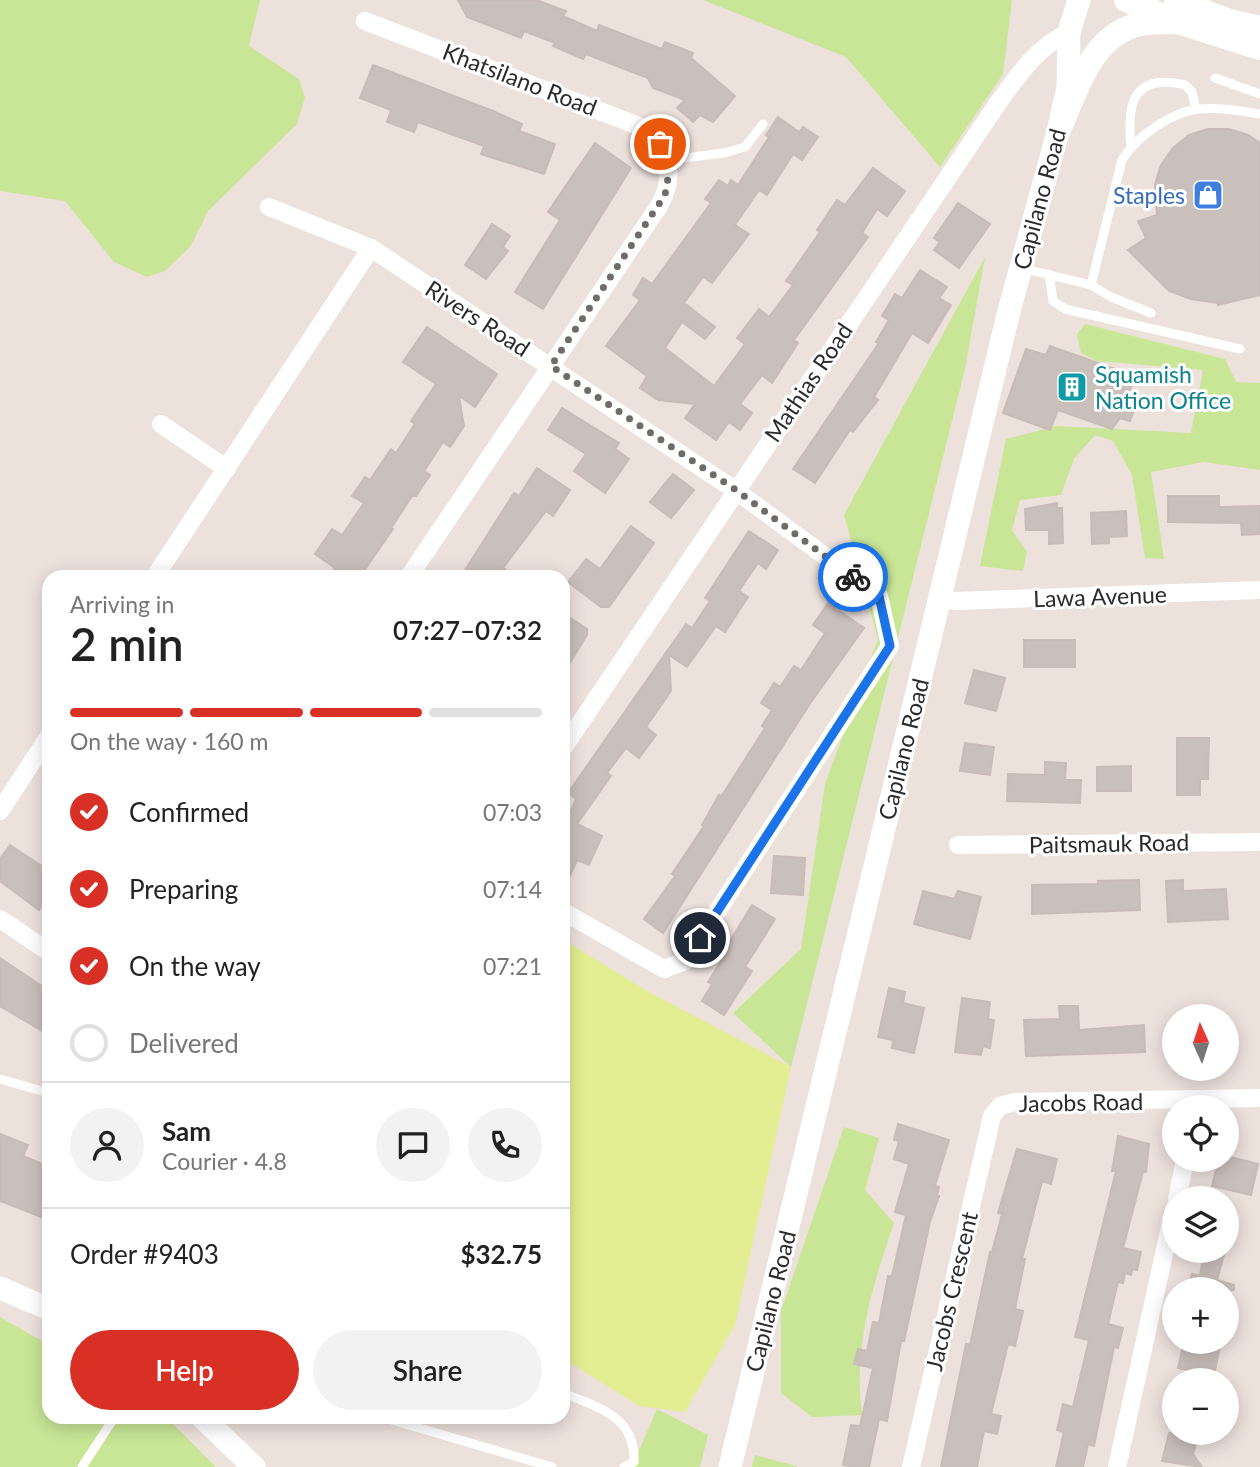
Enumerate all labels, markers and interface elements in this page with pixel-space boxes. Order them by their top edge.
street label: Khatsilano Road [439,37,601,121]
pin [630,114,690,174]
icon: bag [641,125,679,163]
street label: Capilano Road [1007,125,1071,273]
shop icon: Staples [1191,178,1225,212]
place label: Staples [1113,181,1185,209]
street label: Rivers Road [421,274,535,362]
street label: Mathias Road [758,317,858,447]
place label: Squamish Nation Office [1095,360,1231,414]
building icon: Squamish Nation Office [1055,370,1089,404]
courier [818,542,888,612]
icon: bike [834,558,872,596]
street label: Lawa Avenue [1033,580,1167,612]
text: Arriving in [70,590,174,618]
text: 07:27–07:32 [393,614,542,646]
text: 2 min [70,616,184,671]
street label: Capilano Road [872,675,934,823]
text: On the way · 160 m [70,727,269,755]
icon: check [70,793,108,831]
text: Confirmed [129,796,249,828]
text: 07:03 [483,798,542,826]
street label: Paitsmauk Road [1029,828,1189,858]
icon: check [70,870,108,908]
text: Preparing [129,873,238,905]
text: 07:14 [483,875,542,903]
pin [670,908,730,968]
icon: home [681,919,719,957]
icon: check [70,947,108,985]
text: On the way [129,950,261,982]
text: 07:21 [483,952,542,980]
north arrow [1162,1004,1239,1082]
map controls [1162,1004,1239,1445]
text: Delivered [129,1027,239,1059]
street label: Jacobs Road [1019,1087,1143,1117]
button: locate [1162,1095,1239,1172]
button: person [70,1108,144,1182]
button: chat [376,1108,450,1182]
button: phone [468,1108,542,1182]
text: Sam [162,1115,211,1147]
text: Courier · 4.8 [162,1147,287,1175]
button: layers [1162,1186,1239,1263]
street label: Jacobs Crescent [919,1208,983,1373]
street label: Capilano Road [739,1227,801,1375]
text: Order #9403 [70,1238,219,1270]
text: $32.75 [460,1238,542,1270]
button: + [1162,1277,1239,1354]
button: Help [70,1330,299,1410]
button: Share [313,1330,542,1410]
button: − [1162,1368,1239,1445]

